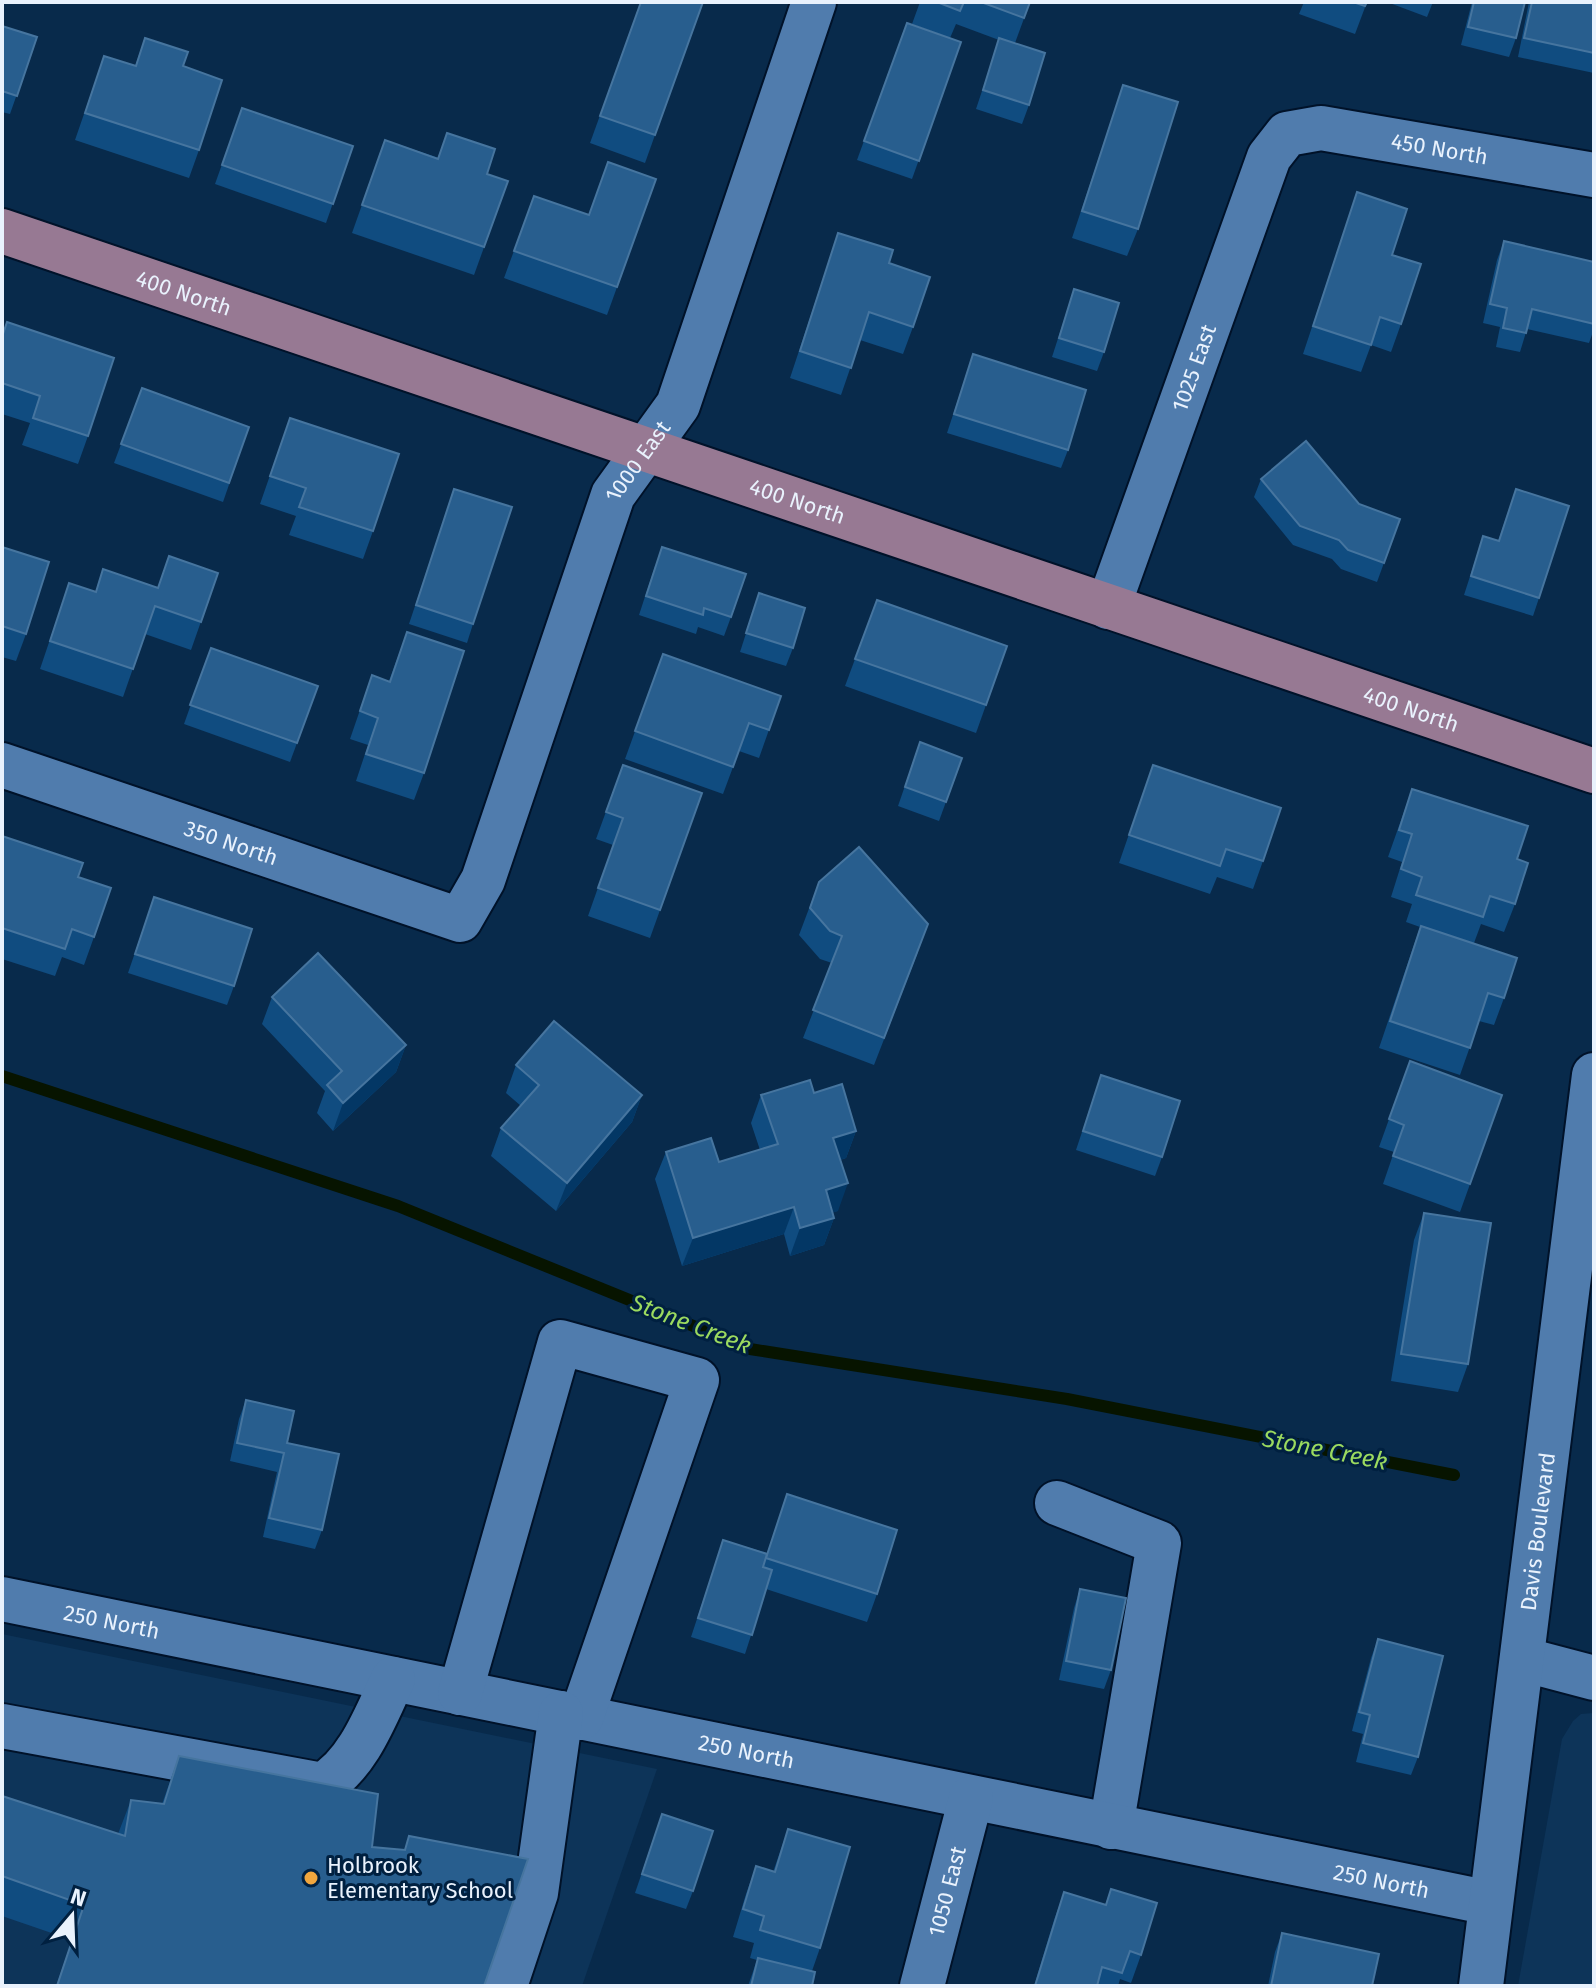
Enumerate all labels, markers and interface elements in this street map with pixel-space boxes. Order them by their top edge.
street label: 450 North [1389,127,1490,171]
street label: 400 North [132,264,235,322]
street label: 1025 East [1166,321,1222,415]
street label: 1000 East [599,415,676,504]
street label: 400 North [746,473,849,530]
street label: 400 North [1360,681,1462,738]
street label: 350 North [181,815,282,871]
water label: Stone Creek [626,1288,755,1360]
water label: Stone Creek [1259,1424,1390,1476]
street label: Davis Boulevard [1515,1451,1561,1612]
street label: 250 North [61,1599,162,1645]
street label: 250 North [696,1729,797,1775]
street label: 1050 East [922,1843,972,1939]
place label: Holbrook Elementary School [327,1852,513,1904]
street label: 250 North [1331,1858,1432,1904]
marker: Holbrook Elementary School [302,1869,320,1887]
north arrow [32,1876,112,1956]
text: N [67,1882,90,1913]

